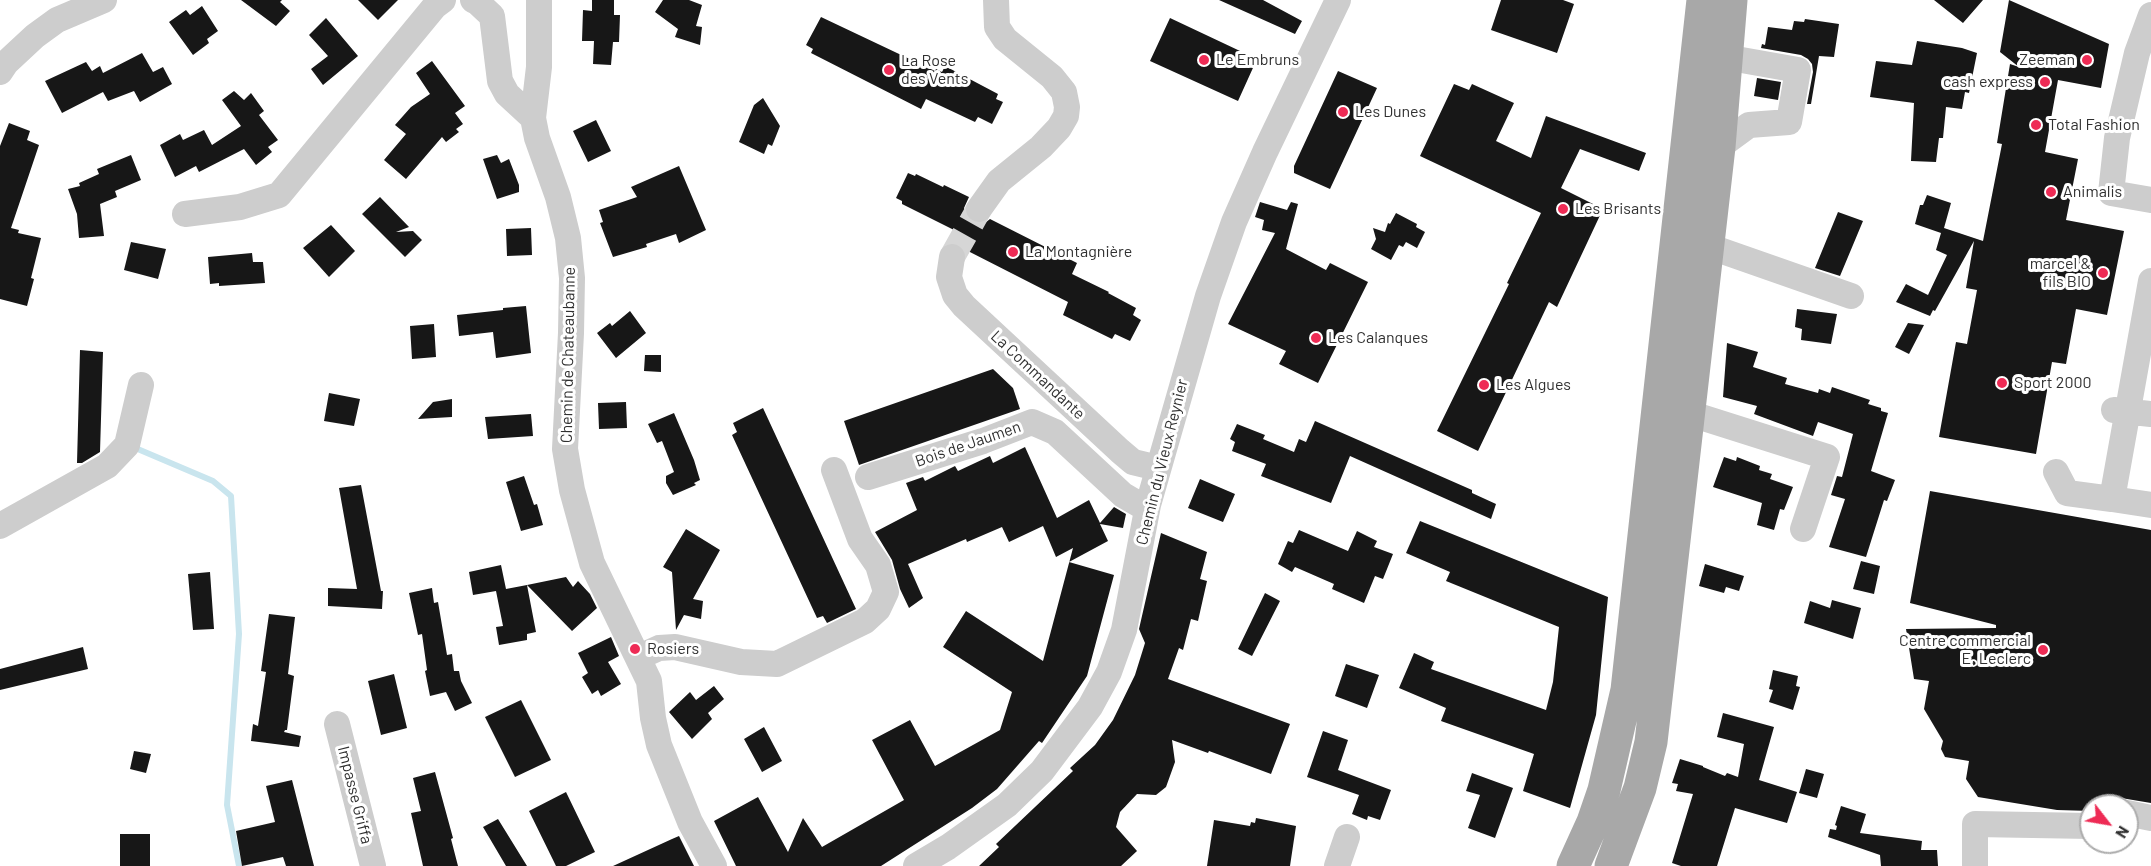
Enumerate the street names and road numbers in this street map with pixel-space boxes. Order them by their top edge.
street label: Chemin de Chateaubanne [557,267,579,443]
street label: La Commandante [987,326,1089,424]
street label: Chemin du Vieux Reynier [1132,377,1192,547]
street label: Bois de Jaumen [913,417,1023,471]
street label: Impasse Griffa [334,744,376,846]

